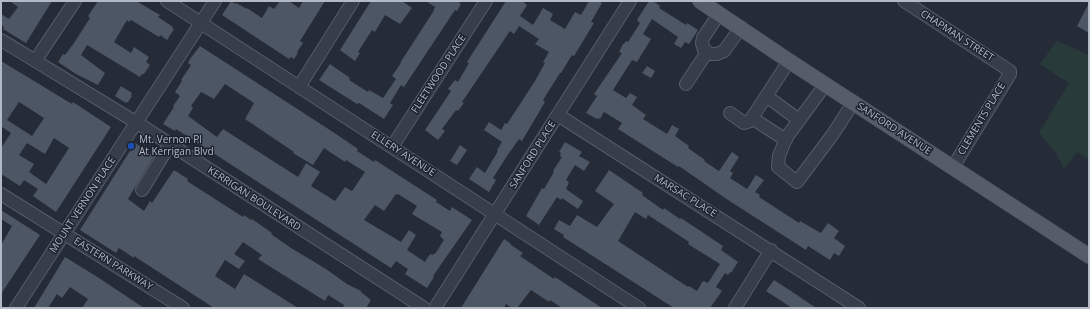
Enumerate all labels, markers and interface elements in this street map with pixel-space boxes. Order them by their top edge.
street label: CHAPMAN STREET [918,8,996,64]
street label: FLEETWOOD PLACE [409,33,469,115]
street label: CLEMENTS PLACE [956,81,1008,157]
street label: SANFORD AVENUE [854,100,934,158]
street label: SANFORD PLACE [507,119,559,191]
street label: ELLERY AVENUE [369,129,437,179]
place label: Mt. Vernon Pl At Kerrigan Blvd [139,134,214,158]
marker: Mt. Vernon Pl At Kerrigan Blvd [126,141,136,151]
street label: MOUNT VERNON PLACE [47,155,119,255]
street label: KERRIGAN BOULEVARD [205,164,303,234]
street label: MARSAC PLACE [651,172,719,220]
street label: EASTERN PARKWAY [71,235,155,293]

